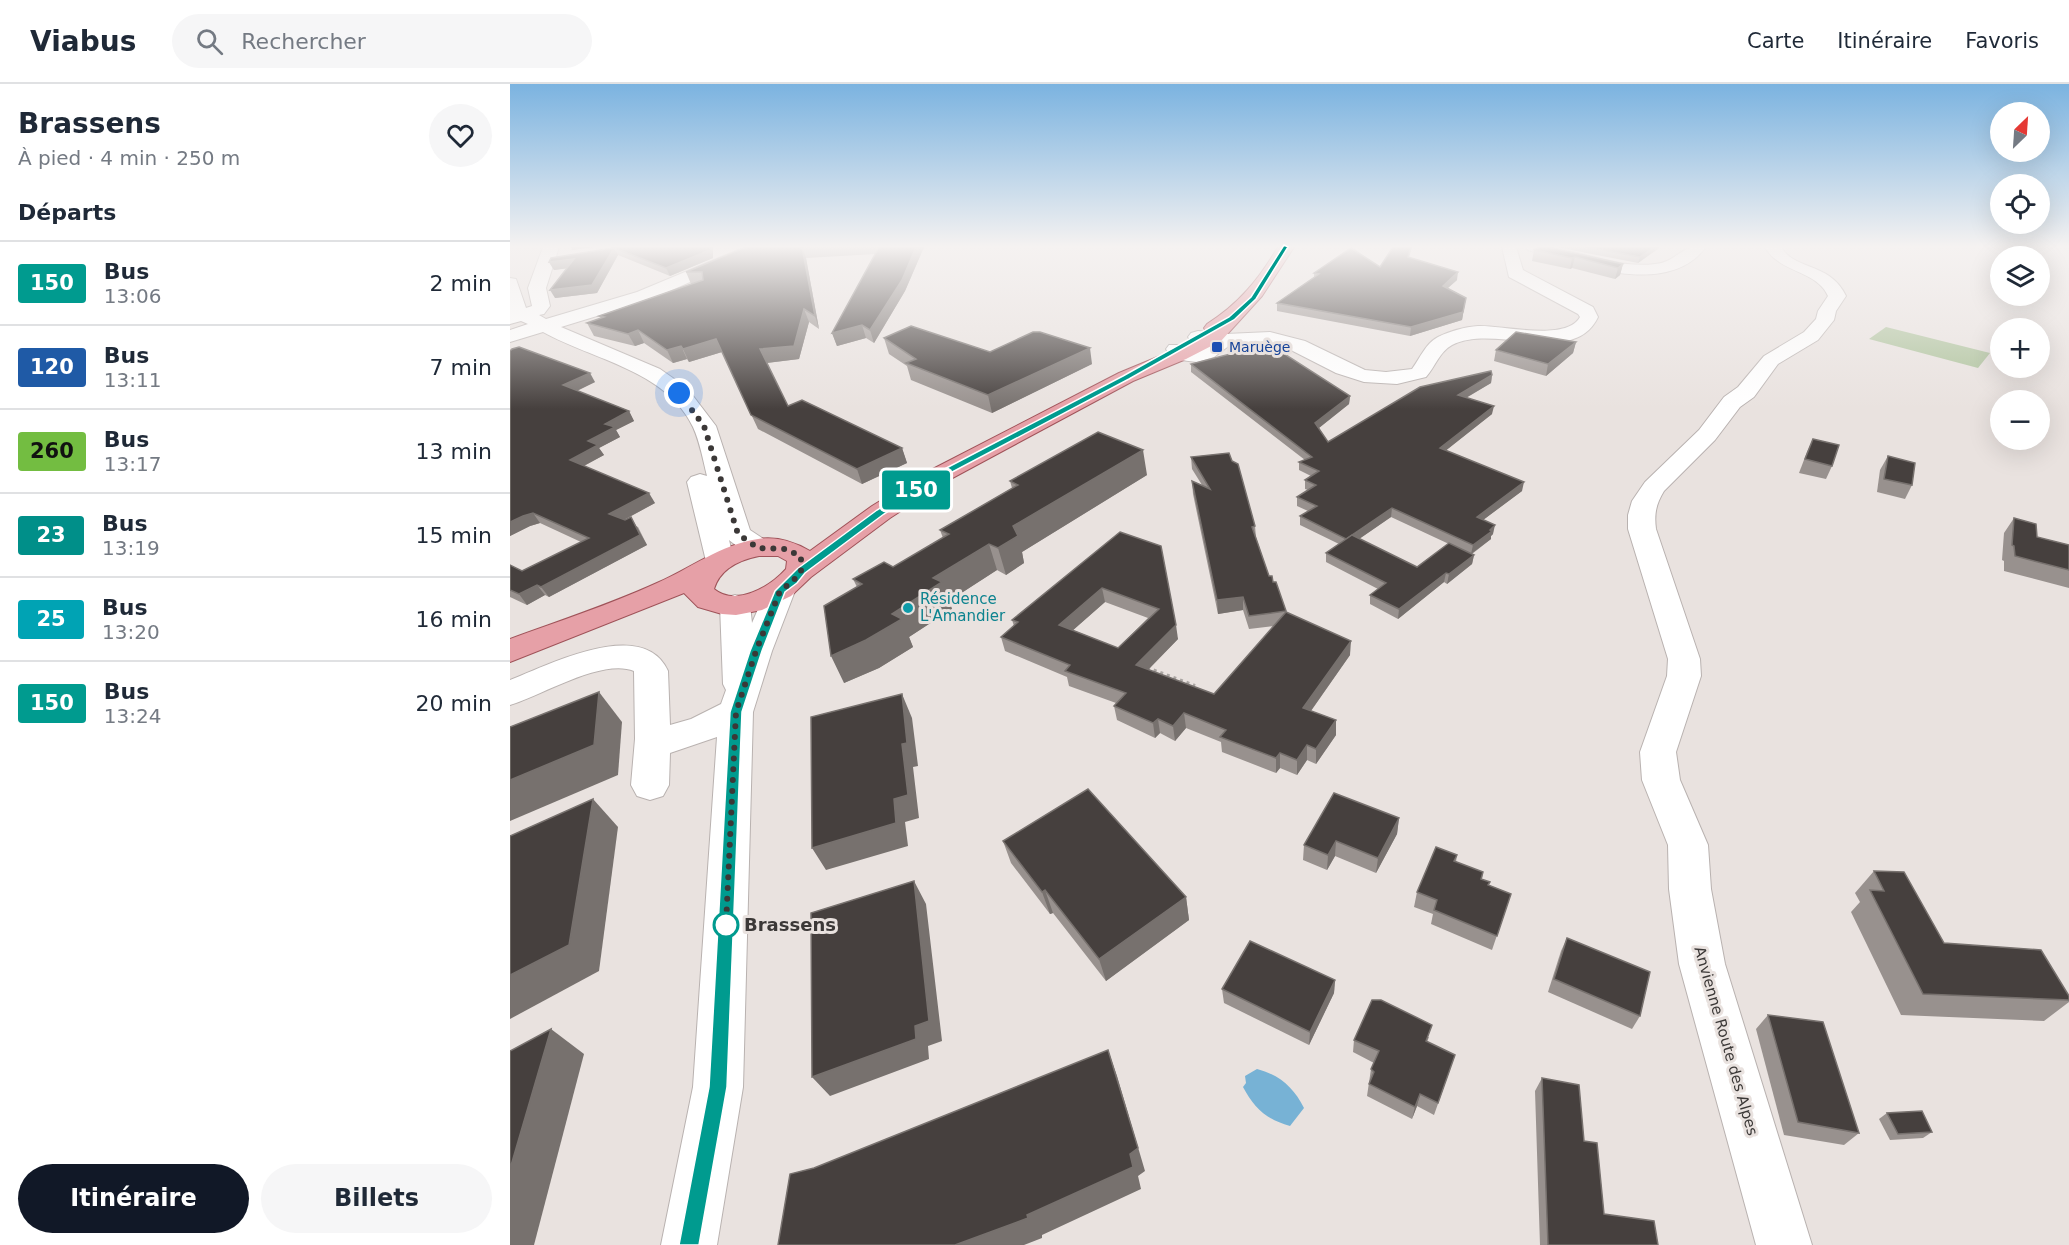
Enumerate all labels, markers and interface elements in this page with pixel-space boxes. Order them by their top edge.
search box [172,14,592,68]
text: Viabus [30,25,136,58]
icon: search [193,25,226,58]
text: Rechercher [241,29,366,54]
text: Carte [1747,29,1804,53]
text: Itinéraire [1837,29,1932,53]
text: Favoris [1965,29,2039,53]
north arrow [1990,102,2050,162]
map controls [1990,102,2050,450]
button: heart [429,104,492,167]
text: Brassens [18,107,161,140]
text: À pied · 4 min · 250 m [18,146,240,170]
button: locate [1990,174,2050,234]
text: Départs [18,200,116,225]
button: layers [1990,246,2050,306]
text: Bus [104,259,149,284]
text: 150 [30,271,74,295]
text: 2 min [430,271,492,296]
text: 13:06 [104,284,161,308]
button: + [1990,318,2050,378]
place label: Maruège [1229,339,1290,355]
marker: Maruège [1210,340,1224,354]
text: Bus [104,343,149,368]
text: 120 [30,355,74,379]
text: 7 min [430,355,492,380]
text: 13:11 [104,368,161,392]
your location [664,378,694,408]
button: − [1990,390,2050,450]
text: Bus [104,427,149,452]
text: 260 [30,439,74,463]
text: 13 min [416,439,492,464]
text: 13:17 [104,452,161,476]
line badge: 150 [882,470,950,510]
text: 150 [894,478,938,502]
text: Bus [102,511,148,536]
text: 23 [36,523,66,547]
text: 15 min [416,523,492,548]
text: 13:19 [102,536,160,560]
place label: Résidence L'Amandier [920,590,1006,625]
text: Bus [102,595,148,620]
marker: Résidence L'Amandier [901,601,915,615]
text: 25 [36,607,66,631]
text: 16 min [416,607,492,632]
text: 13:20 [102,620,160,644]
text: Bus [104,679,149,704]
text: 150 [30,691,74,715]
text: 20 min [416,691,492,716]
text: 13:24 [104,704,161,728]
marker: Brassens [713,912,739,938]
place label: Brassens [744,914,836,935]
street label: Anvienne Route des Alpes [1690,944,1762,1138]
button: Itinéraire [18,1164,249,1233]
button: Billets [261,1164,492,1233]

